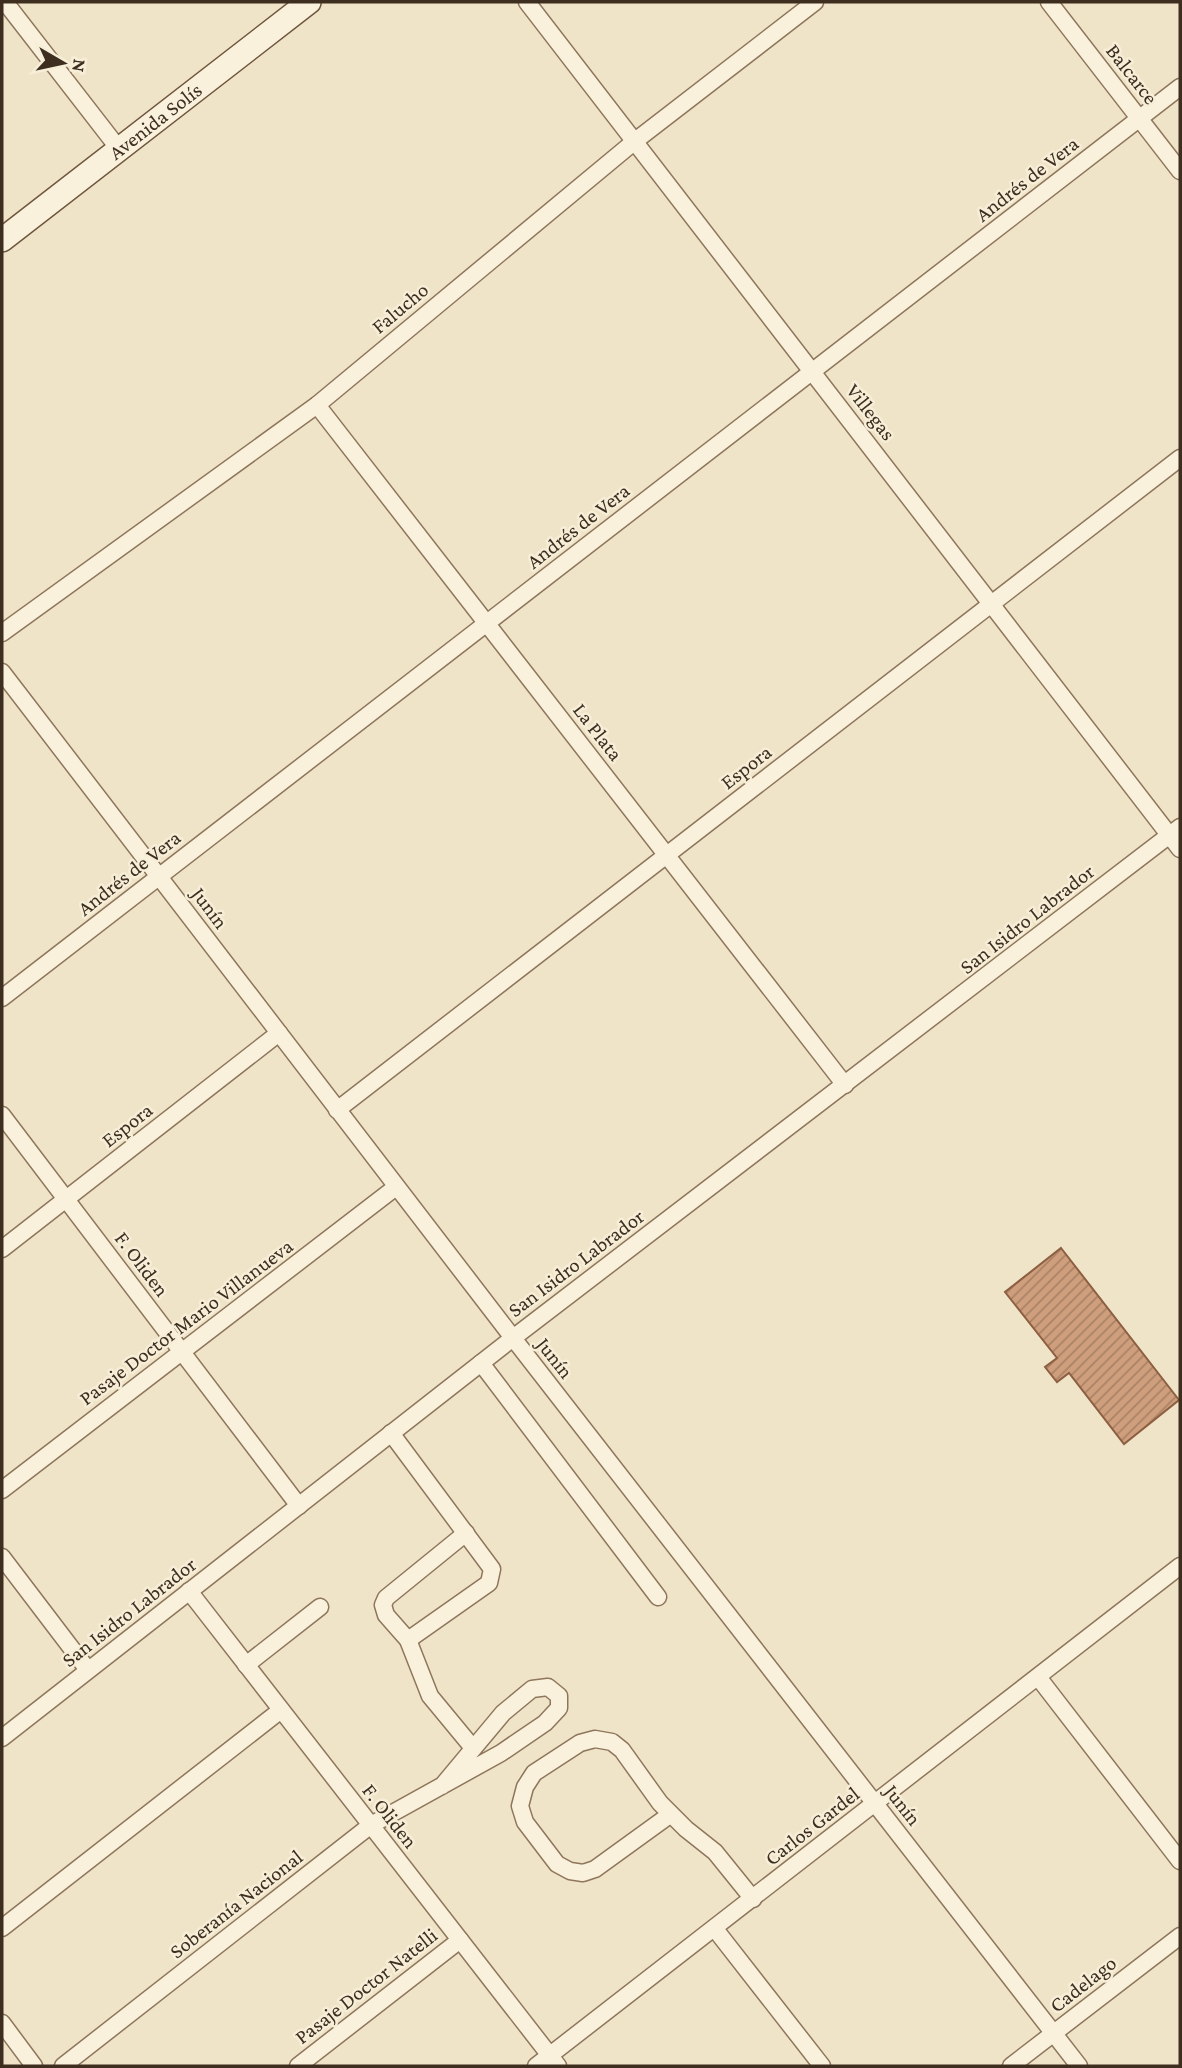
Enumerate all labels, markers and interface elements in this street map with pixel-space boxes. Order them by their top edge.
north arrow [28,28,98,98]
street label: Balcarce [1101,39,1163,109]
text: N [68,58,91,74]
street label: Avenida Solís [104,78,207,165]
street label: Andrés de Vera [971,131,1083,227]
street label: Falucho [367,277,433,339]
street label: Villegas [841,379,901,445]
street label: Andrés de Vera [522,478,634,574]
street label: La Plata [568,698,628,766]
street label: Espora [716,740,776,794]
street label: Andrés de Vera [73,825,185,921]
street label: San Isidro Labrador [955,859,1099,979]
street label: Junín [186,881,233,933]
street label: Espora [97,1098,157,1152]
street label: San Isidro Labrador [503,1204,649,1322]
street label: F. Oliden [110,1227,174,1301]
street label: Pasaje Doctor Mario Villanueva [74,1234,298,1410]
street label: Junín [530,1331,578,1383]
street label: San Isidro Labrador [57,1552,201,1672]
street label: Junín [878,1778,926,1830]
street label: F. Oliden [357,1779,423,1853]
street label: Carlos Gardel [760,1782,864,1870]
street label: Soberanía Nacional [165,1845,307,1963]
street label: Pasaje Doctor Natelli [290,1923,442,2049]
street label: Cadelago [1045,1951,1121,2017]

